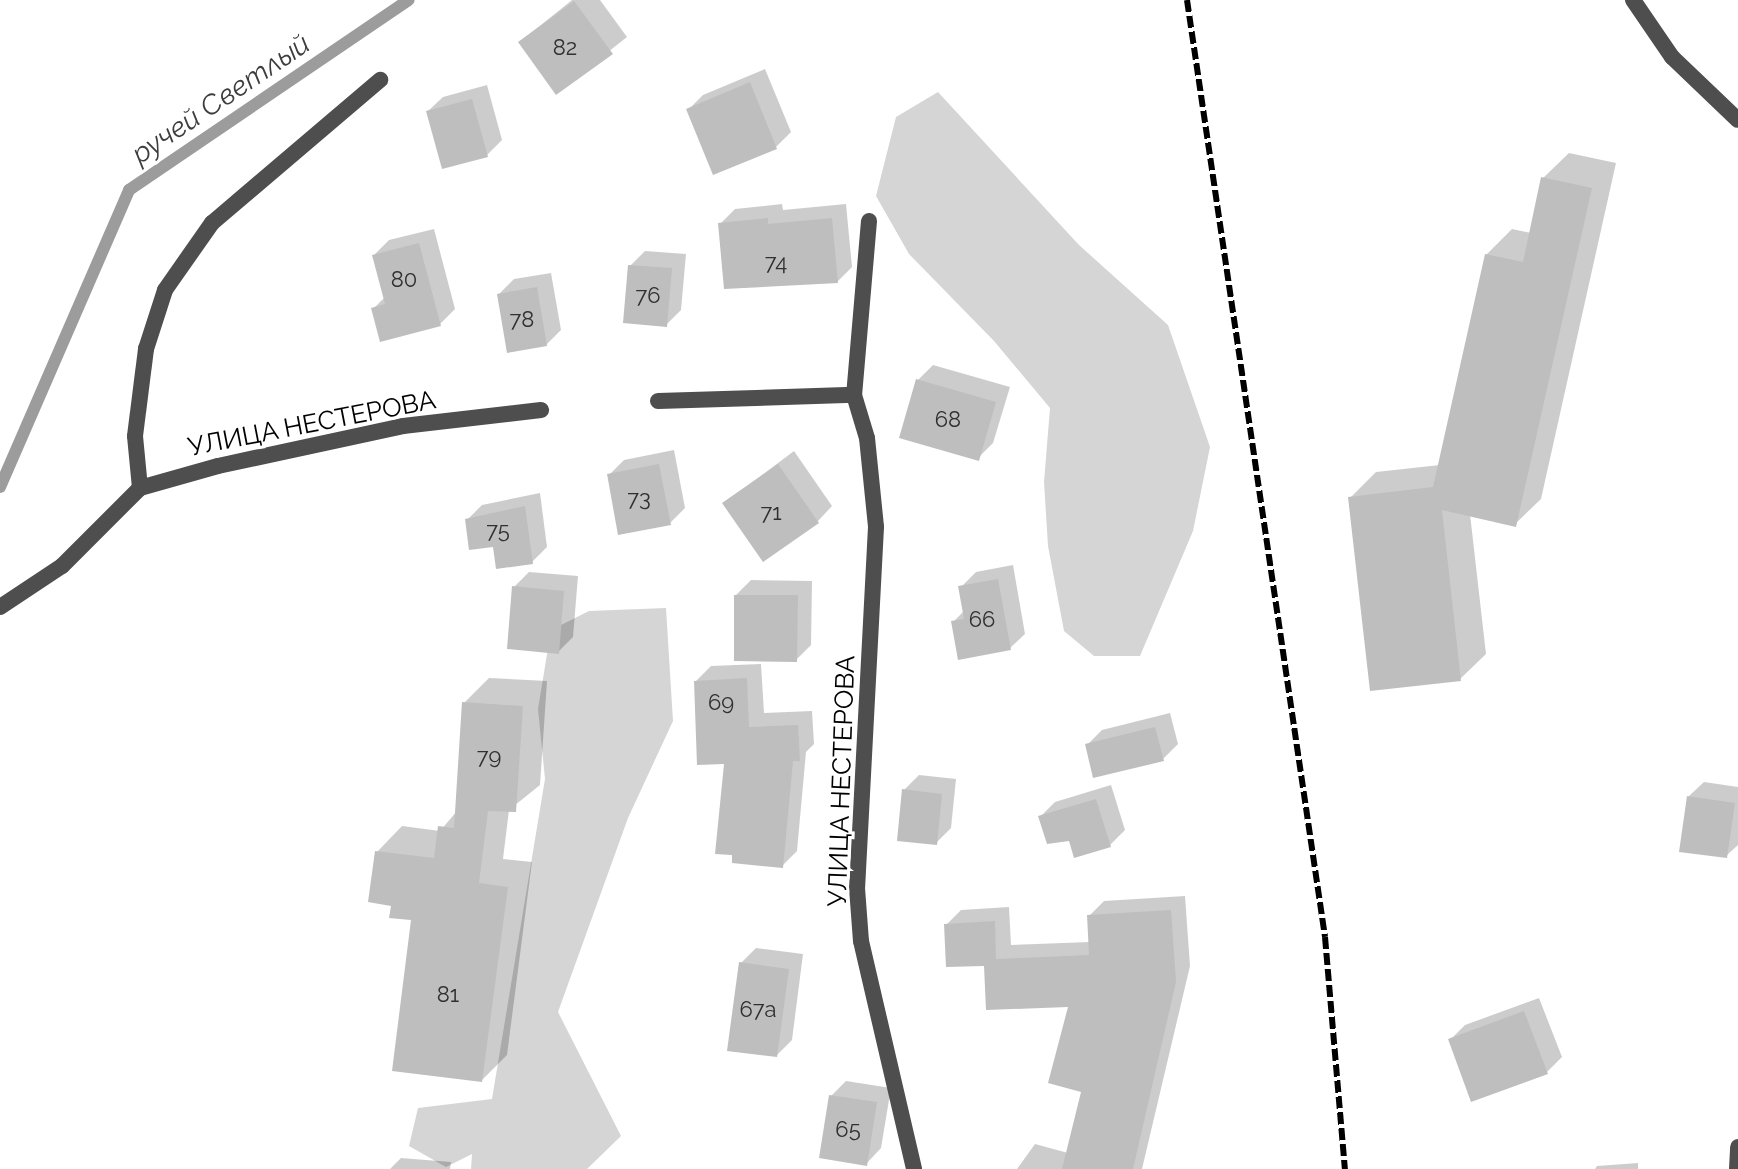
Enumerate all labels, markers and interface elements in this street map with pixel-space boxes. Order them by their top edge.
water label: ручей Светлый [126,27,316,171]
house number: 82 [553,35,577,61]
house number: 74 [765,250,787,276]
house number: 80 [391,267,417,293]
house number: 76 [635,283,661,309]
house number: 78 [510,307,534,333]
street label: УЛИЦА НЕСТЕРОВА [185,385,439,463]
house number: 68 [935,407,961,433]
house number: 73 [627,486,651,512]
house number: 71 [760,500,782,526]
house number: 75 [486,518,510,544]
house number: 66 [969,607,995,633]
street label: УЛИЦА НЕСТЕРОВА [822,654,862,908]
house number: 69 [708,690,734,716]
house number: 79 [477,744,501,770]
house number: 81 [437,982,459,1008]
house number: 67а [739,997,777,1023]
house number: 65 [835,1117,861,1143]

